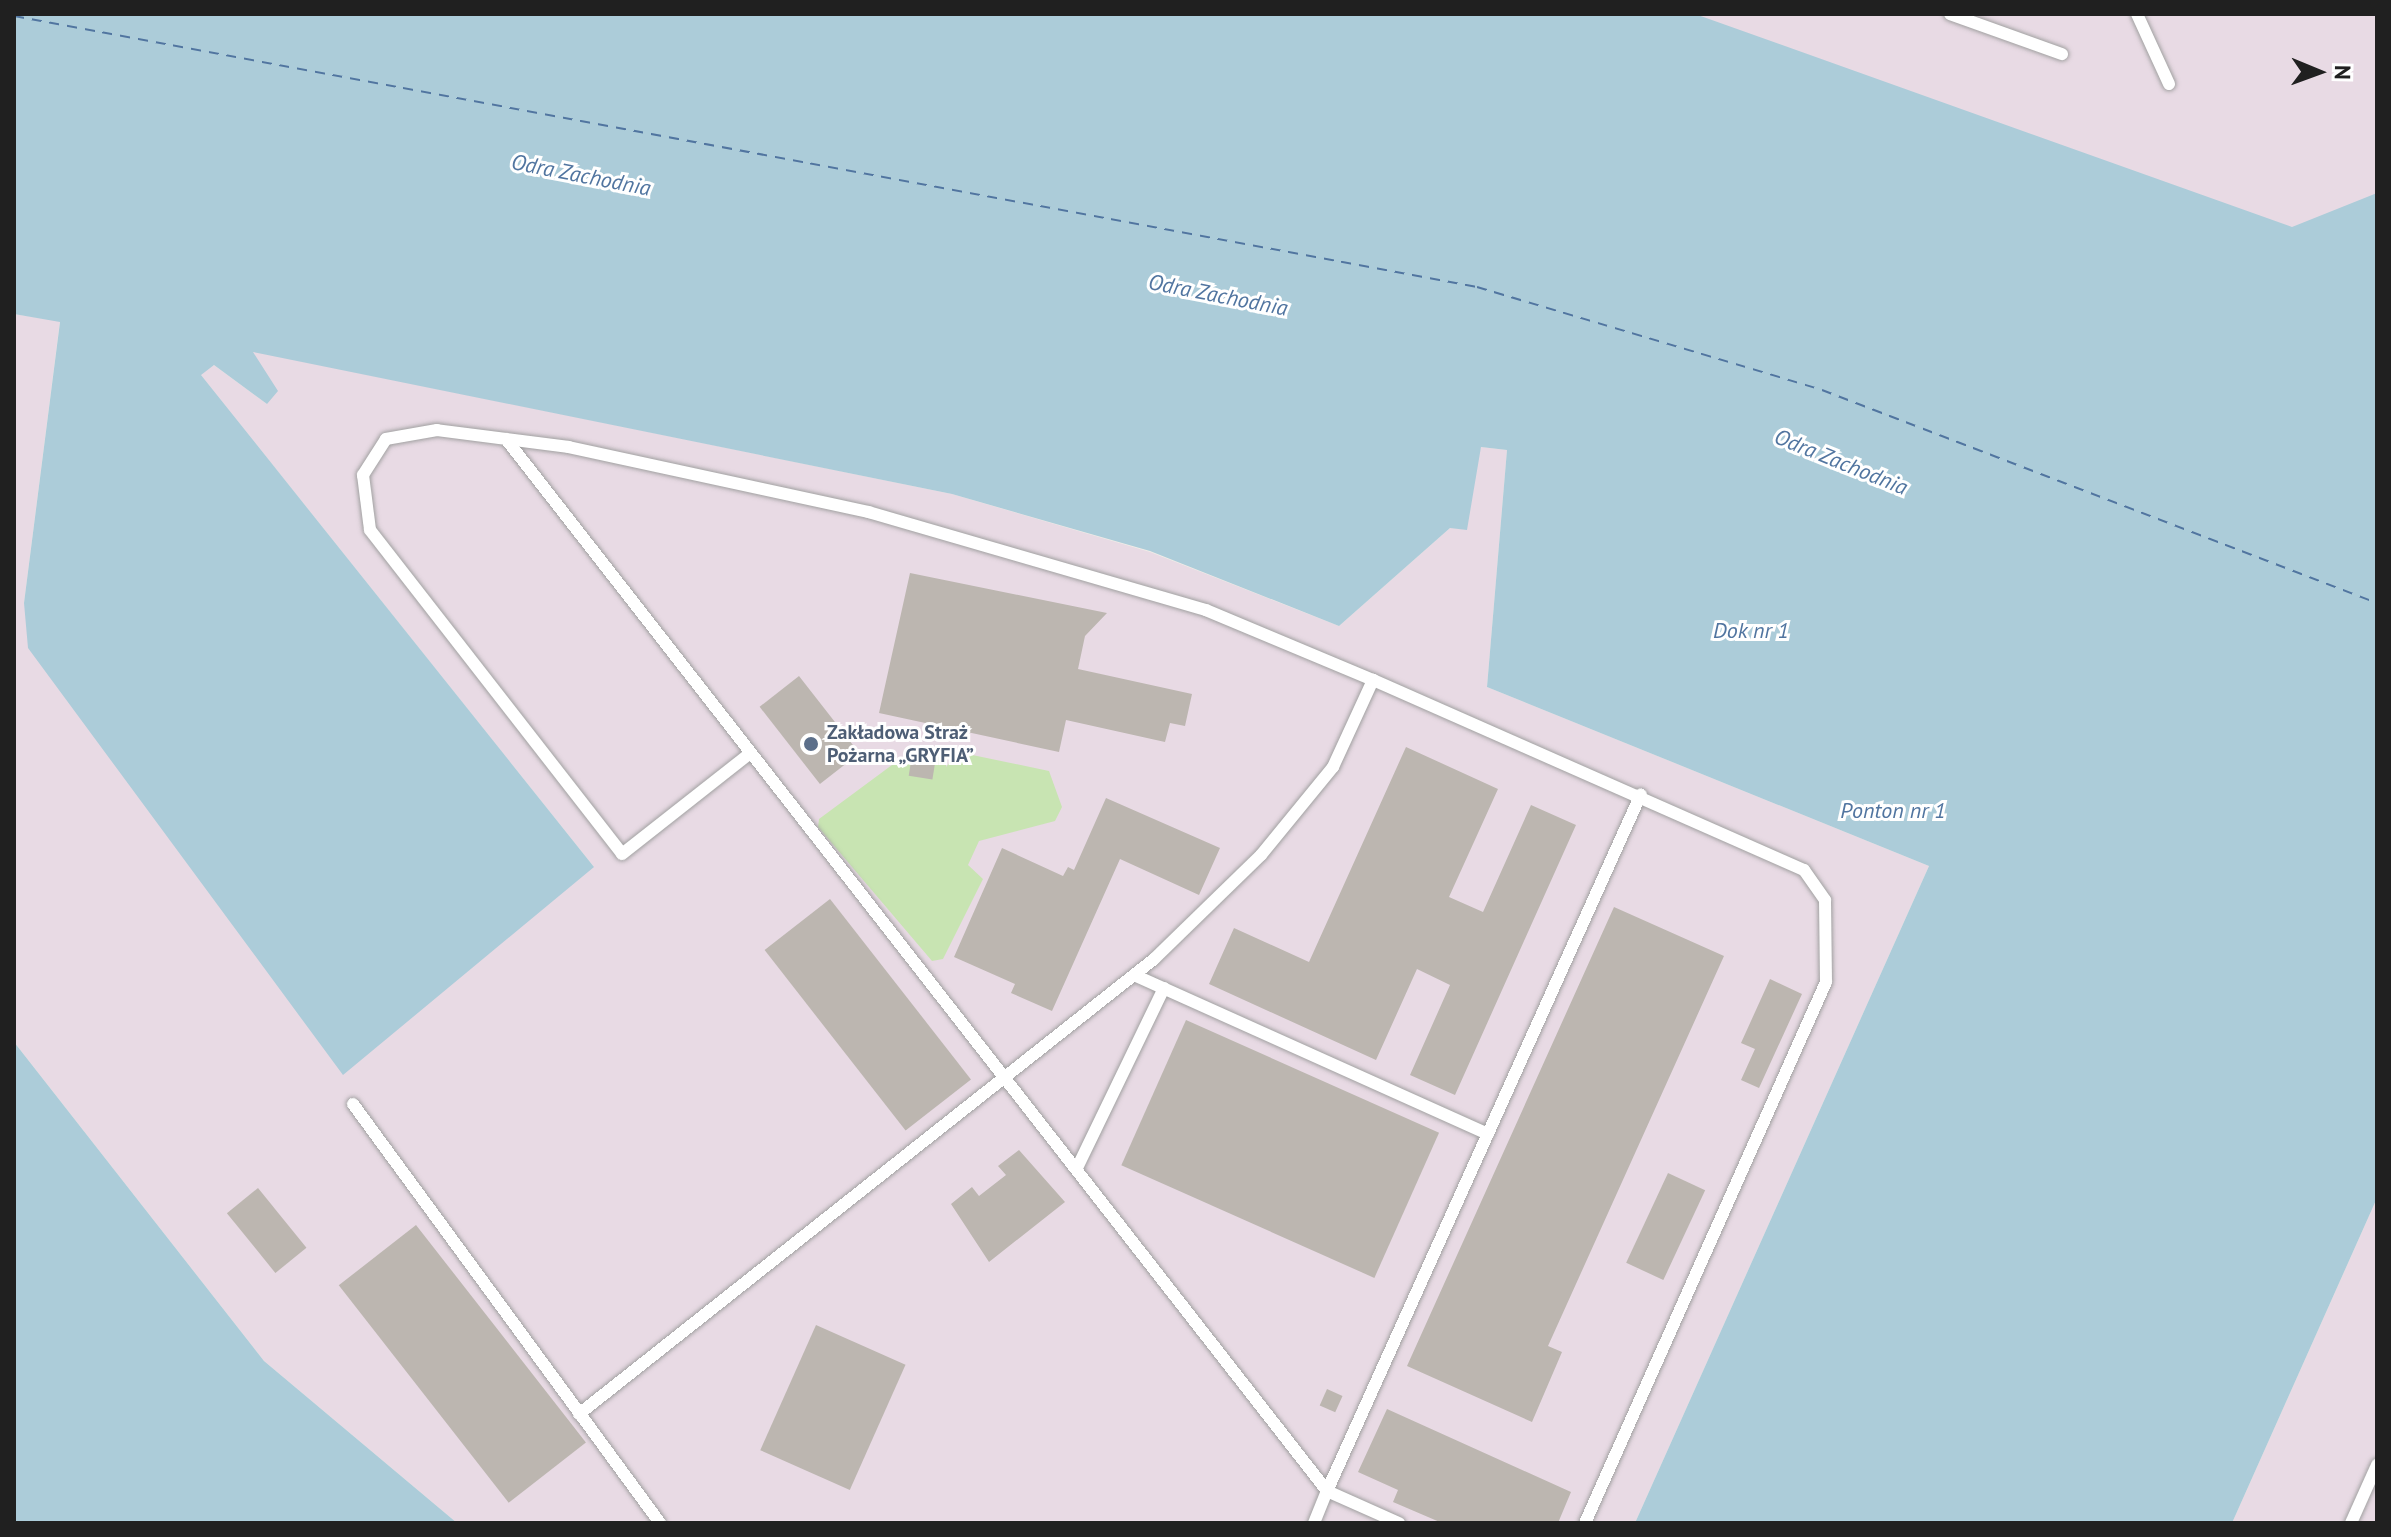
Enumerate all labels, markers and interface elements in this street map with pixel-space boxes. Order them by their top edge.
north arrow [2279,32,2359,112]
text: N [2329,65,2357,80]
water label: Odra Zachodnia [509,149,653,201]
water label: Odra Zachodnia [1146,269,1290,321]
water label: Odra Zachodnia [1770,423,1912,501]
water label: Dok nr 1 [1713,618,1789,644]
place label: Zakładowa Straż Pożarna „GRYFIA” [827,720,975,767]
marker: Zakładowa Straż Pożarna „GRYFIA” [802,735,820,753]
water label: Ponton nr 1 [1840,798,1946,824]

